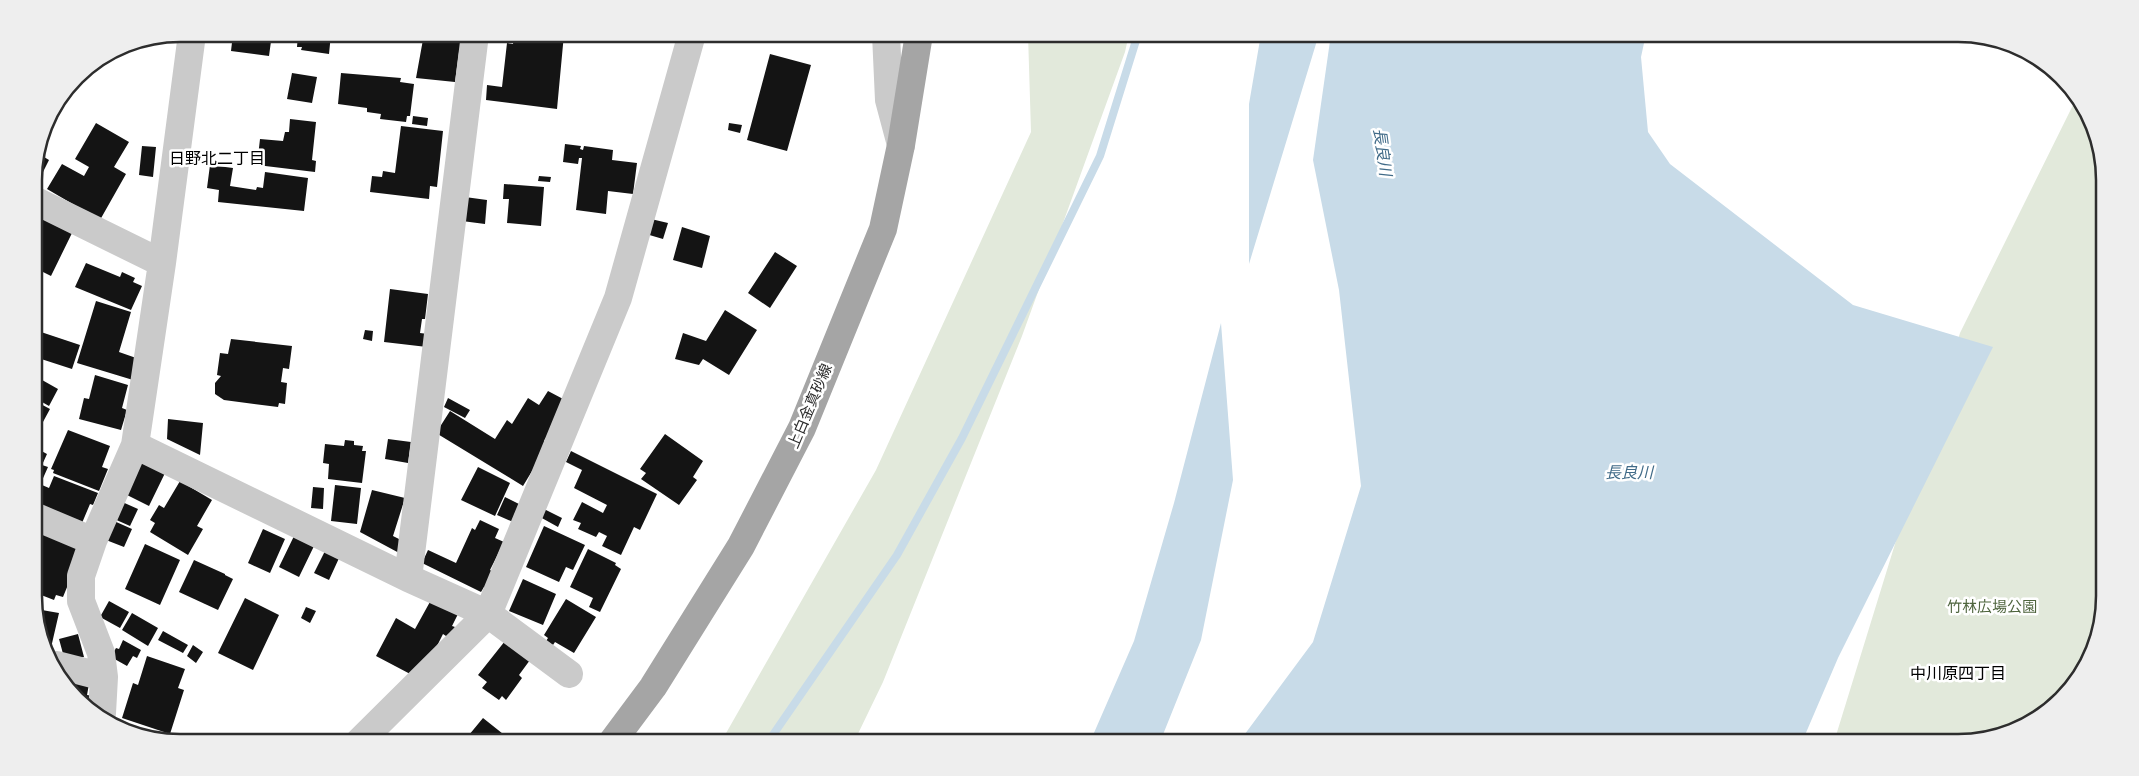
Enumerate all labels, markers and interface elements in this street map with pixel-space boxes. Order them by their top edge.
water label: 長良川 [1371,127,1395,179]
district label: 日野北二丁目 [169,150,265,167]
street label: 上白金真砂線 [784,361,835,451]
water label: 長良川 [1605,464,1655,481]
park label: 竹林広場公園 [1947,598,2037,615]
district label: 中川原四丁目 [1910,665,2006,682]

